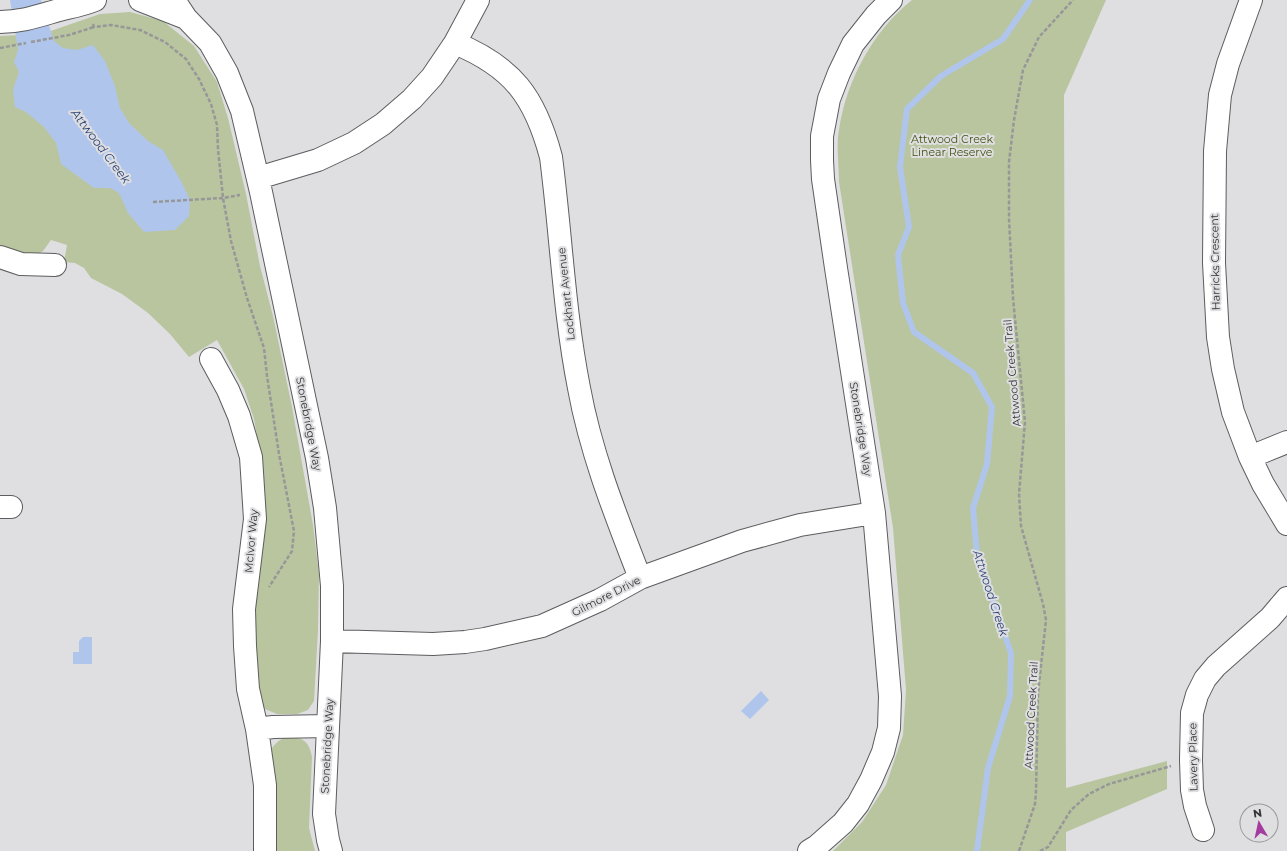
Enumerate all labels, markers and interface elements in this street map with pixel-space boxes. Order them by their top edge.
water label: Attwood Creek [67,105,134,187]
park label: Attwood Creek Linear Reserve [911,132,993,159]
street label: Harricks Crescent [1207,213,1223,310]
street label: Lockhart Avenue [554,247,578,341]
street label: Attwood Creek Trail [1000,319,1024,427]
street label: Stonebridge Way [293,376,325,472]
street label: Stonebridge Way [847,381,875,477]
street label: McIvor Way [241,509,261,573]
water label: Attwood Creek [970,547,1012,639]
street label: Gilmore Drive [569,572,643,619]
street label: Attwood Creek Trail [1021,661,1041,769]
street label: Stonebridge Way [318,698,336,794]
street label: Lavery Place [1185,722,1201,791]
north arrow [1239,803,1279,843]
text: N [1252,806,1263,821]

